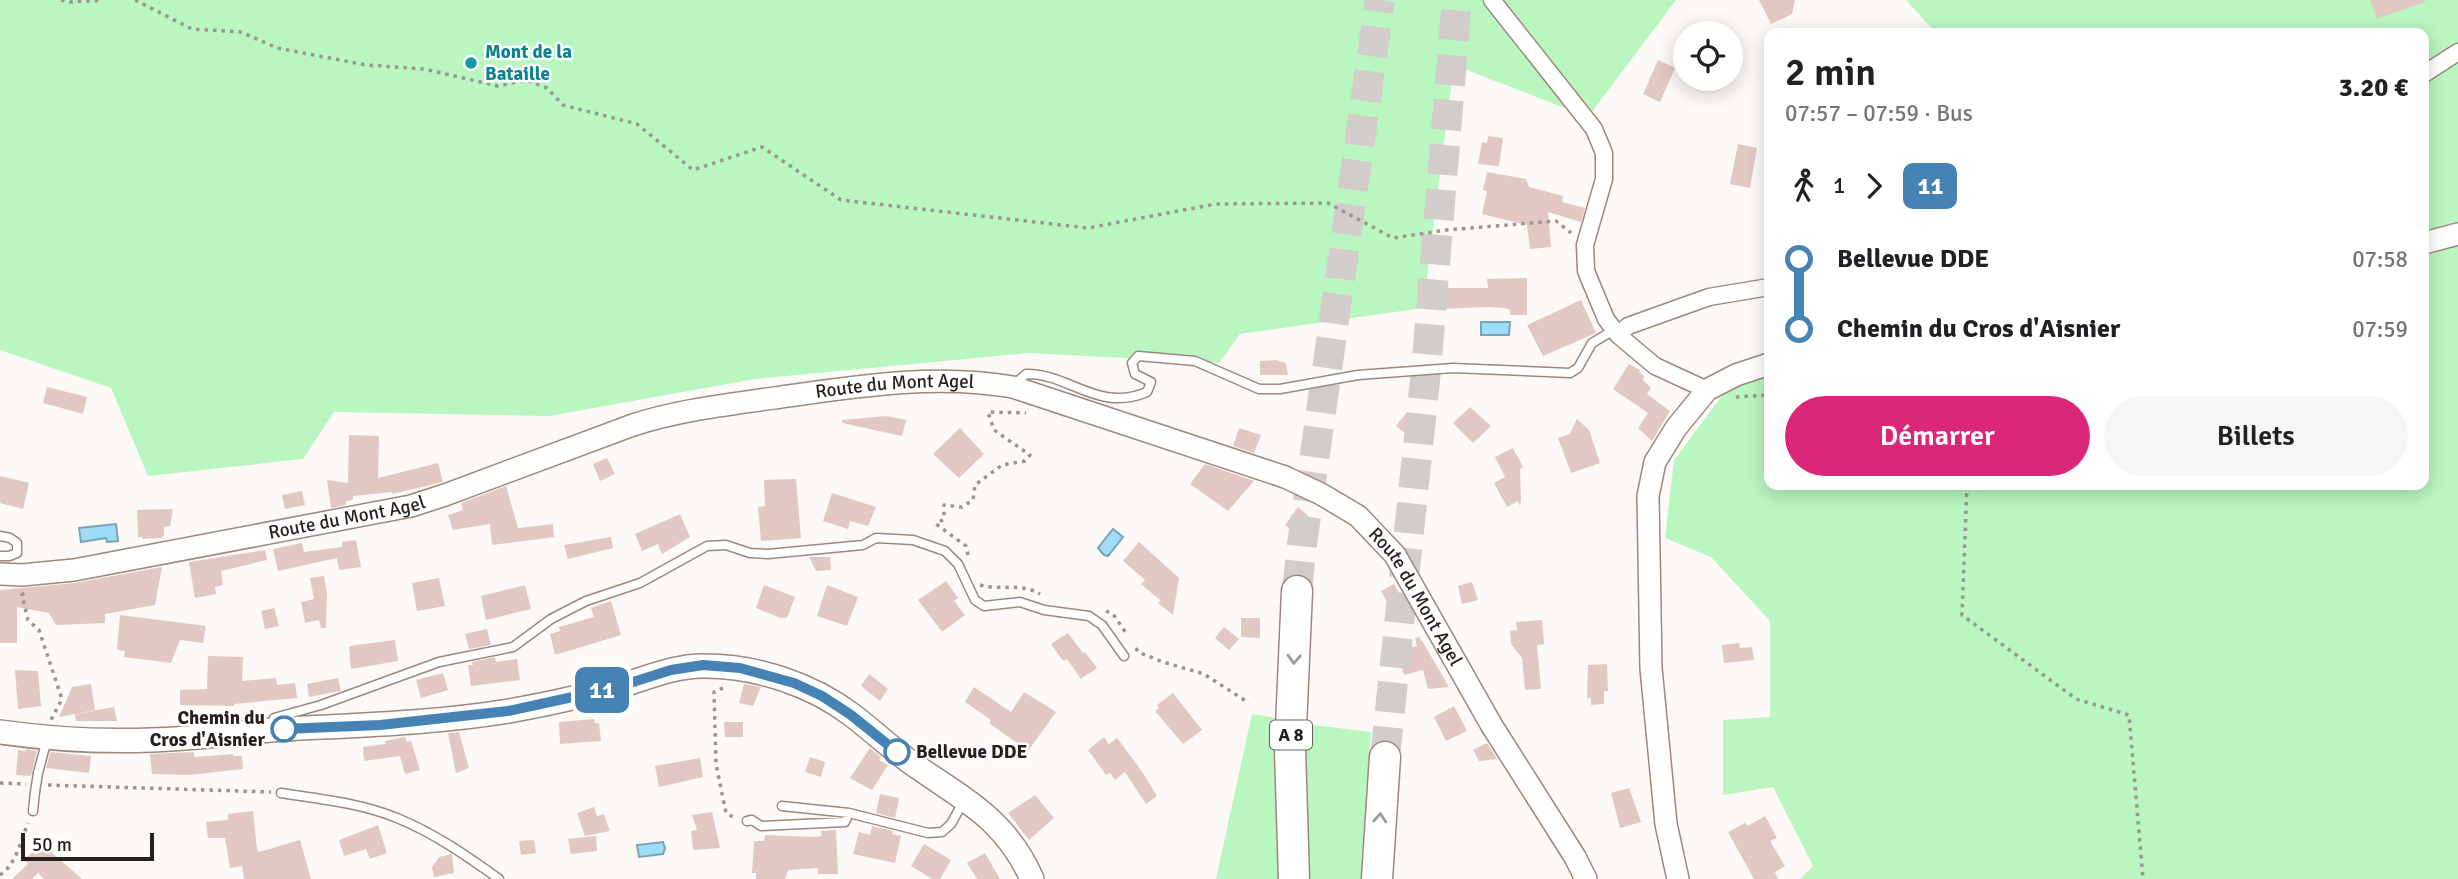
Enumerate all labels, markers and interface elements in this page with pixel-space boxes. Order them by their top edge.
map controls [1673,21,1743,91]
button: locate [1673,21,1743,91]
place label: Mont de la Bataille [485,40,572,86]
text: 2 min [1785,49,1876,96]
marker: Mont de la Bataille [463,55,479,71]
text: 3.20 € [2339,72,2408,104]
text: 07:57 – 07:59 · Bus [1785,99,1973,128]
icon: walk [1785,167,1823,205]
icon: forward [1855,167,1893,205]
text: 1 [1833,171,1845,200]
text: 11 [1917,171,1943,201]
text: Bellevue DDE [1837,243,1989,275]
text: 07:58 [2352,245,2408,274]
text: Chemin du Cros d'Aisnier [1837,313,2120,345]
text: 07:59 [2352,315,2408,344]
street label: Route du Mont Agel [814,369,975,404]
button: Démarrer [1785,396,2090,476]
button: Billets [2104,396,2408,476]
street label: Route du Mont Agel [266,490,428,545]
street label: Route du Mont Agel [1363,522,1468,670]
one-way arrow [1286,654,1301,665]
line badge: 11 [570,667,634,713]
text: 11 [589,675,615,705]
place label: Chemin du Cros d'Aisnier [150,706,265,752]
marker: Chemin du Cros d'Aisnier [271,716,297,742]
road number: A 8 [1270,720,1312,750]
marker: Bellevue DDE [884,739,910,765]
place label: Bellevue DDE [916,740,1027,764]
one-way arrow [1373,812,1388,823]
scale bar [21,830,154,862]
text: 50 m [32,833,72,857]

